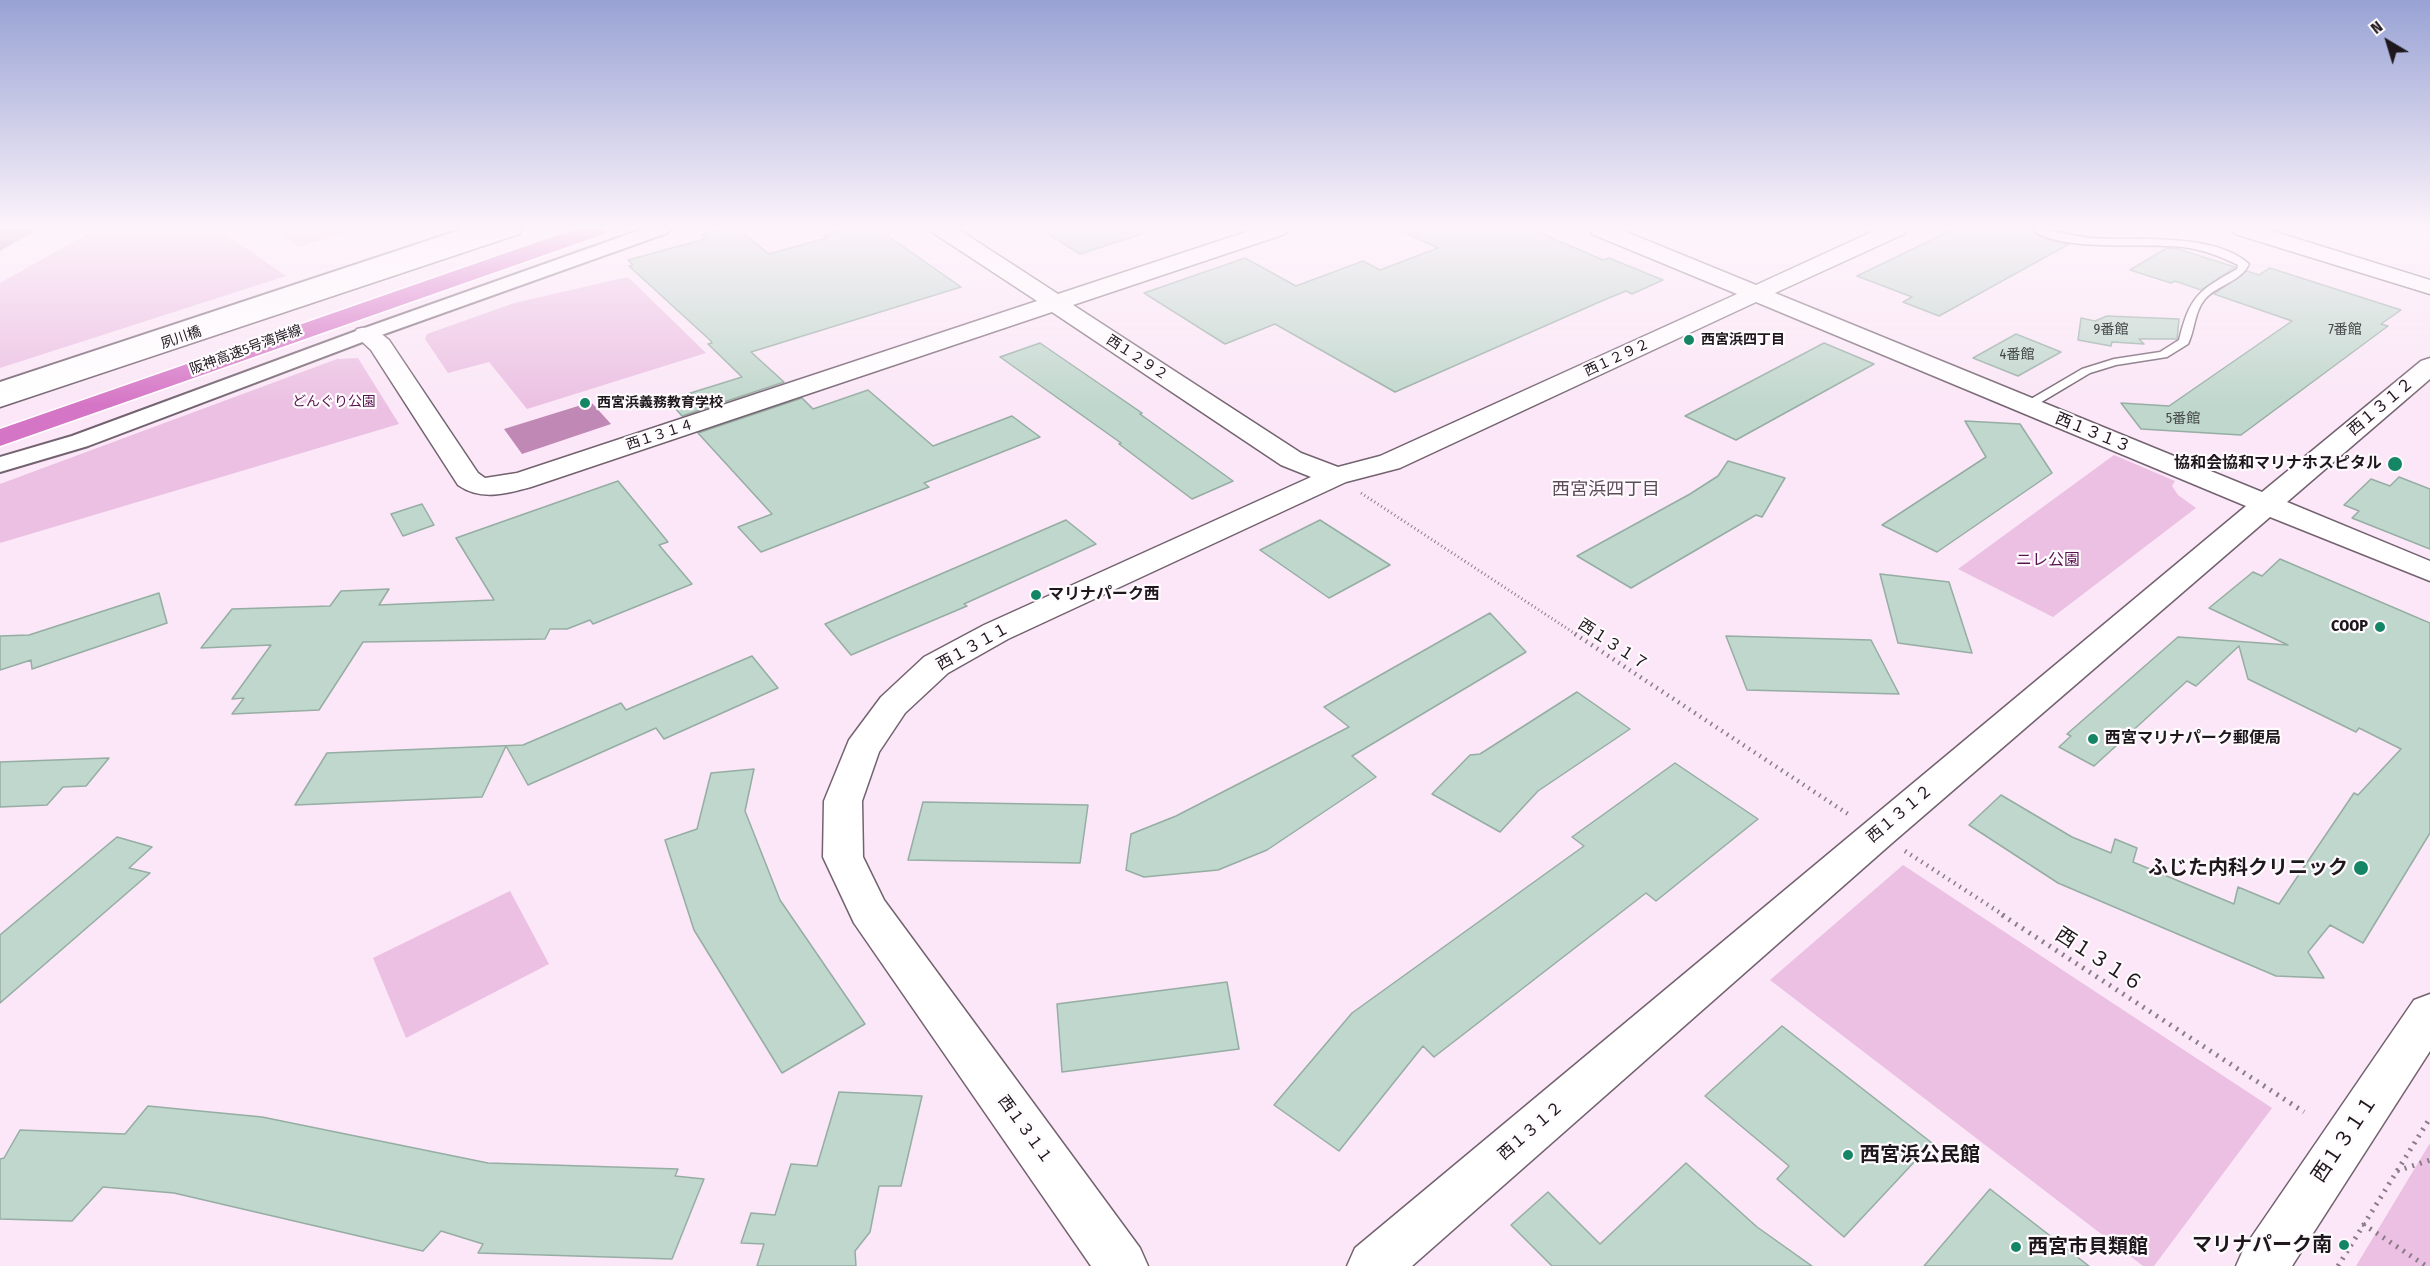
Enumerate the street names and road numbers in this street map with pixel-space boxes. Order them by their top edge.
street label: 阪神高速5号湾岸線 [187,322,305,378]
street label: 夙川橋 [158,323,204,353]
street label: 西１２９２ [1103,332,1171,384]
street label: 西１２９２ [1582,336,1652,380]
street label: 西１３１２ [2344,374,2418,440]
street label: 西１３１３ [2052,409,2134,457]
street label: 西１３１４ [624,416,696,454]
street label: 西１３１７ [1574,615,1652,675]
street label: 西１３１１ [933,619,1013,675]
street label: 西１３１２ [1863,781,1937,847]
street label: 西１３１６ [2051,923,2147,997]
street label: 西１３１１ [2307,1091,2383,1187]
street label: 西１３１１ [994,1092,1056,1168]
street label: 西１３１２ [1495,1098,1567,1164]

